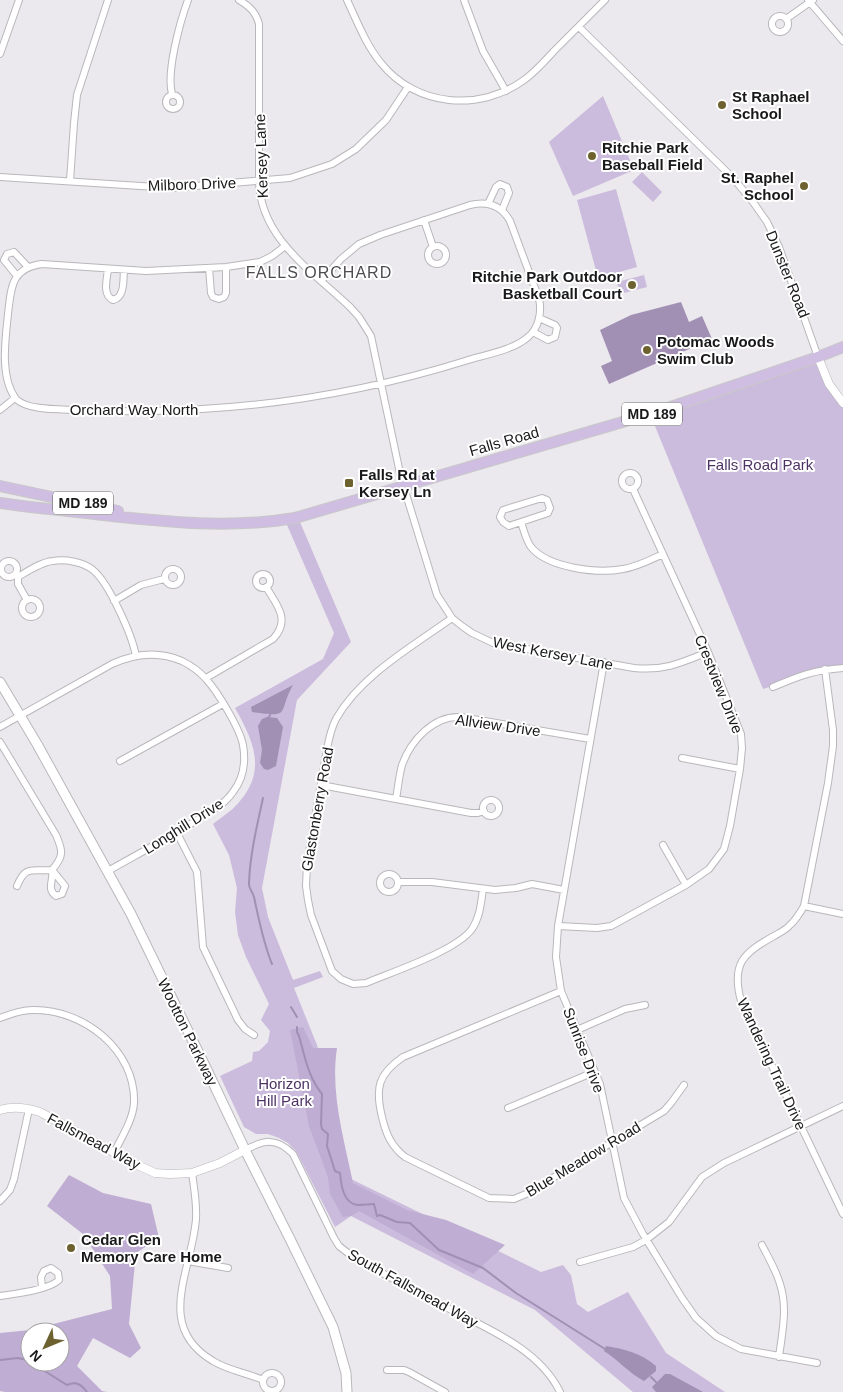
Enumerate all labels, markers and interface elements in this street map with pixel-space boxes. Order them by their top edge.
place label: St Raphael School [732,88,810,122]
marker: St Raphael School [716,99,728,111]
street label: Kersey Lane [251,114,271,198]
place label: Ritchie Park Baseball Field [602,139,703,173]
marker: Ritchie Park Baseball Field [586,150,598,162]
place label: St. Raphel School [721,169,794,203]
street label: Milboro Drive [148,174,236,194]
marker: St. Raphel School [798,180,810,192]
street label: Dunster Road [763,228,813,320]
district label: FALLS ORCHARD [246,264,392,281]
place label: Ritchie Park Outdoor Basketball Court [472,268,622,302]
marker: Ritchie Park Outdoor Basketball Court [626,279,638,291]
place label: Potomac Woods Swim Club [657,333,774,367]
marker: Potomac Woods Swim Club [641,344,653,356]
street label: Orchard Way North [70,401,198,418]
road number: MD 189 [622,402,682,426]
street label: Falls Road [467,423,541,459]
park label: Falls Road Park [707,456,814,473]
place label: Falls Rd at Kersey Ln [359,466,435,500]
marker: Falls Rd at Kersey Ln [343,477,355,489]
road number: MD 189 [53,492,113,514]
street label: Crestview Drive [691,632,747,736]
street label: West Kersey Lane [491,633,615,673]
street label: Allview Drive [454,711,542,739]
street label: Glastonberry Road [298,746,336,872]
street label: Longhill Drive [140,795,226,857]
street label: Wootton Parkway [155,976,222,1089]
street label: Wandering Trail Drive [734,995,810,1133]
street label: Sunrise Drive [560,1005,608,1095]
park label: Horizon Hill Park [256,1075,312,1109]
street label: Fallsmead Way [45,1109,144,1173]
street label: Blue Meadow Road [523,1118,643,1200]
place label: Cedar Glen Memory Care Home [81,1231,222,1265]
marker: Cedar Glen Memory Care Home [65,1242,77,1254]
street label: South Fallsmead Way [345,1245,481,1331]
north arrow [20,1322,70,1372]
text: N [26,1347,45,1365]

